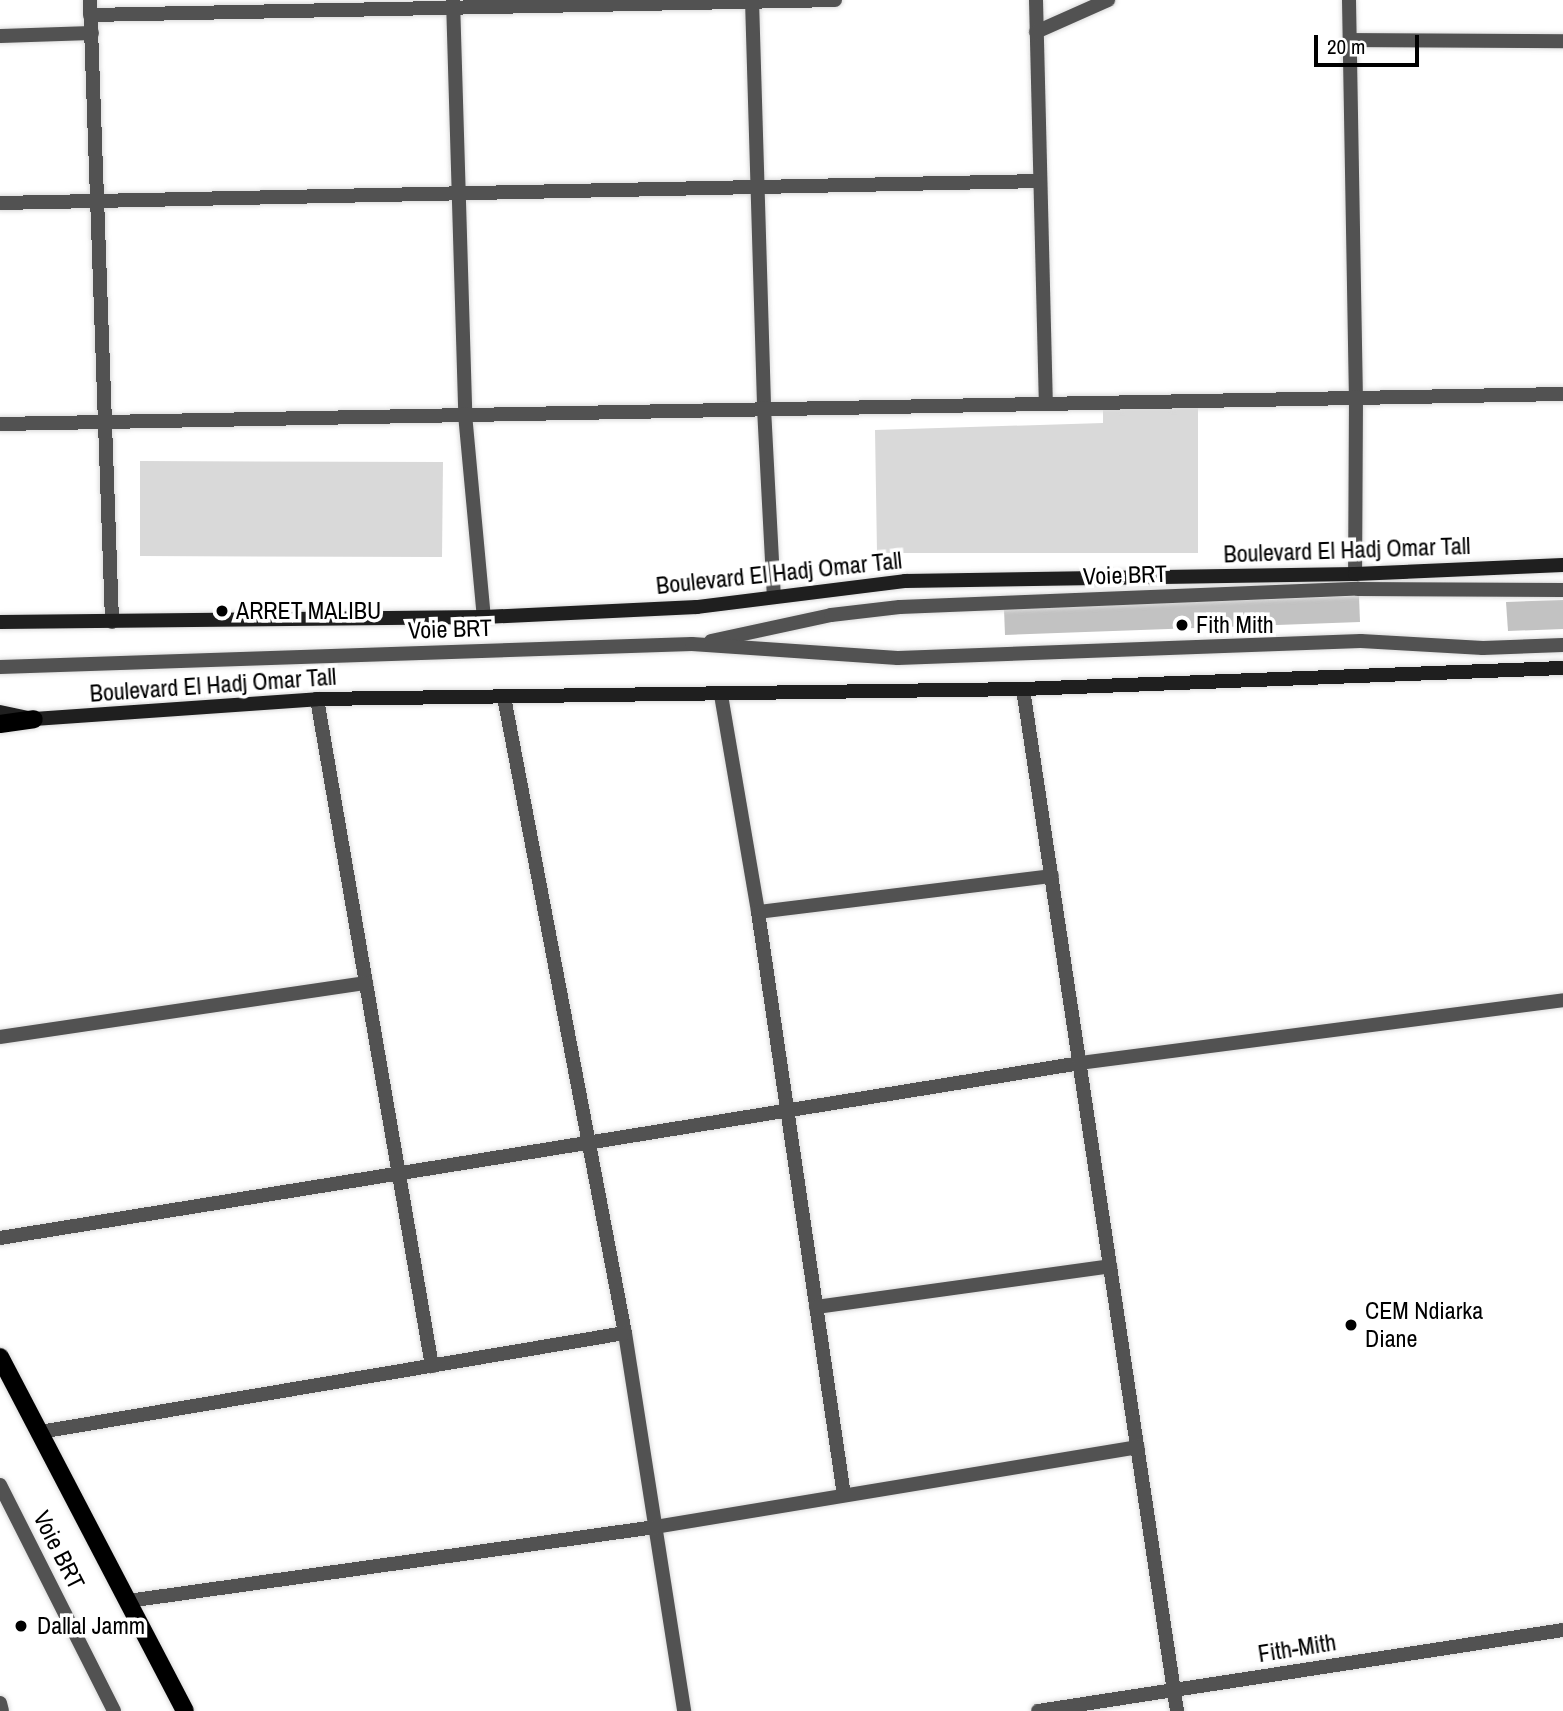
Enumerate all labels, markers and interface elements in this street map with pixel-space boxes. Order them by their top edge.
scale bar [1318,21,1423,65]
text: 20 m [1327,32,1365,61]
street label: Boulevard El Hadj Omar Tall [1223,531,1471,569]
street label: Boulevard El Hadj Omar Tall [654,546,904,600]
street label: Voie BRT [1083,559,1167,591]
place label: ARRET MALIBU [236,597,381,625]
marker: ARRET MALIBU [214,603,230,619]
place label: Fith Mith [1196,611,1274,639]
street label: Voie BRT [408,613,492,645]
marker: Fith Mith [1174,617,1190,633]
street label: Boulevard El Hadj Omar Tall [89,662,337,708]
place label: CEM Ndiarka Diane [1365,1297,1483,1353]
marker: CEM Ndiarka Diane [1343,1317,1359,1333]
street label: Voie BRT [27,1506,91,1594]
place label: Dallal Jamm [37,1612,145,1640]
marker: Dallal Jamm [11,1616,31,1636]
street label: Fith-Mith [1256,1628,1338,1668]

